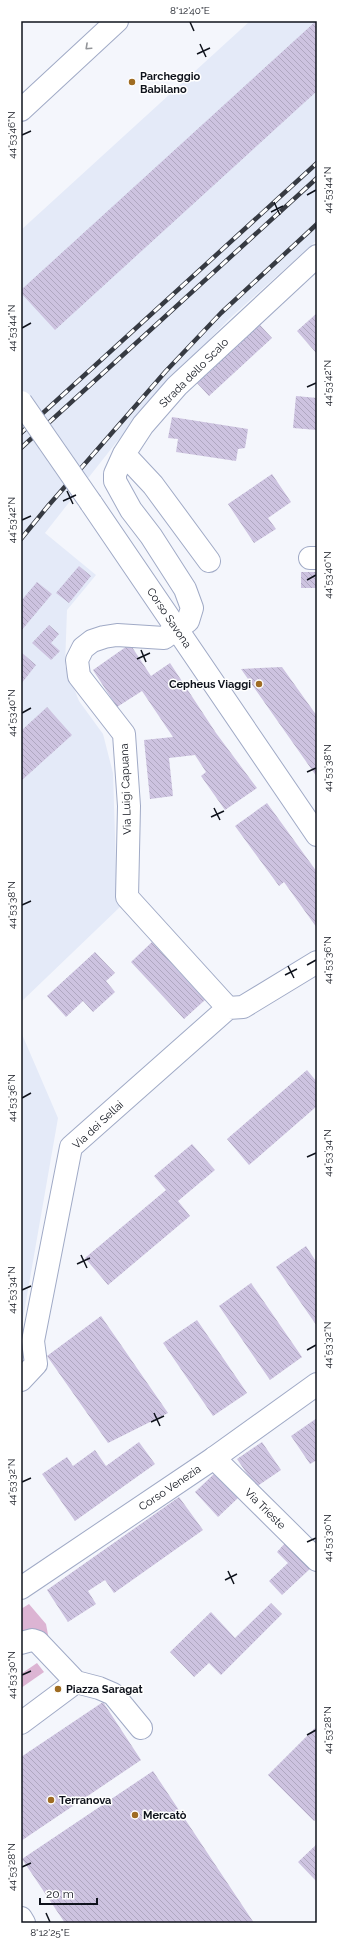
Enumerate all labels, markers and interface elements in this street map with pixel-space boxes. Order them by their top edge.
text: 8°12'40"E [170,5,210,16]
one-way arrow [85,43,93,50]
place label: Parcheggio Babilano [140,70,200,96]
marker: Parcheggio Babilano [127,77,137,87]
text: 44°53'46"N [6,111,17,159]
text: 44°53'44"N [322,167,333,213]
text: 44°53'44"N [6,305,17,351]
street label: Strada dello Scalo [157,335,232,410]
text: 44°53'42"N [322,360,333,406]
text: 44°53'42"N [6,497,17,543]
text: 44°53'40"N [322,551,333,599]
street label: Corso Savona [144,585,194,651]
place label: Cepheus Viaggi [169,678,251,691]
marker: Cepheus Viaggi [254,679,264,689]
text: 44°53'40"N [6,689,17,737]
street label: Via Luigi Capuana [118,743,134,835]
text: 44°53'38"N [322,744,333,792]
text: 44°53'38"N [6,881,17,929]
text: 44°53'36"N [322,936,333,984]
text: 44°53'36"N [6,1074,17,1122]
street label: Via dei Sellai [70,1098,126,1152]
text: 44°53'34"N [322,1129,333,1177]
text: 44°53'34"N [6,1266,17,1314]
text: 44°53'32"N [322,1321,333,1369]
text: 44°53'32"N [6,1458,17,1506]
street label: Corso Venezia [137,1462,203,1514]
street label: Via Trieste [242,1486,288,1532]
text: 44°53'30"N [322,1514,333,1562]
text: 44°53'30"N [6,1651,17,1699]
place label: Piazza Saragat [66,1683,144,1696]
marker: Piazza Saragat [53,1684,63,1694]
text: 44°53'28"N [322,1706,333,1754]
place label: Terranova [59,1794,111,1807]
marker: Terranova [46,1795,56,1805]
place label: Mercatò [143,1809,187,1822]
marker: Mercatò [130,1810,140,1820]
text: 44°53'28"N [6,1843,17,1891]
scale bar [40,1880,97,1906]
text: 20 m [46,1887,74,1901]
text: 8°12'25"E [30,1927,70,1938]

